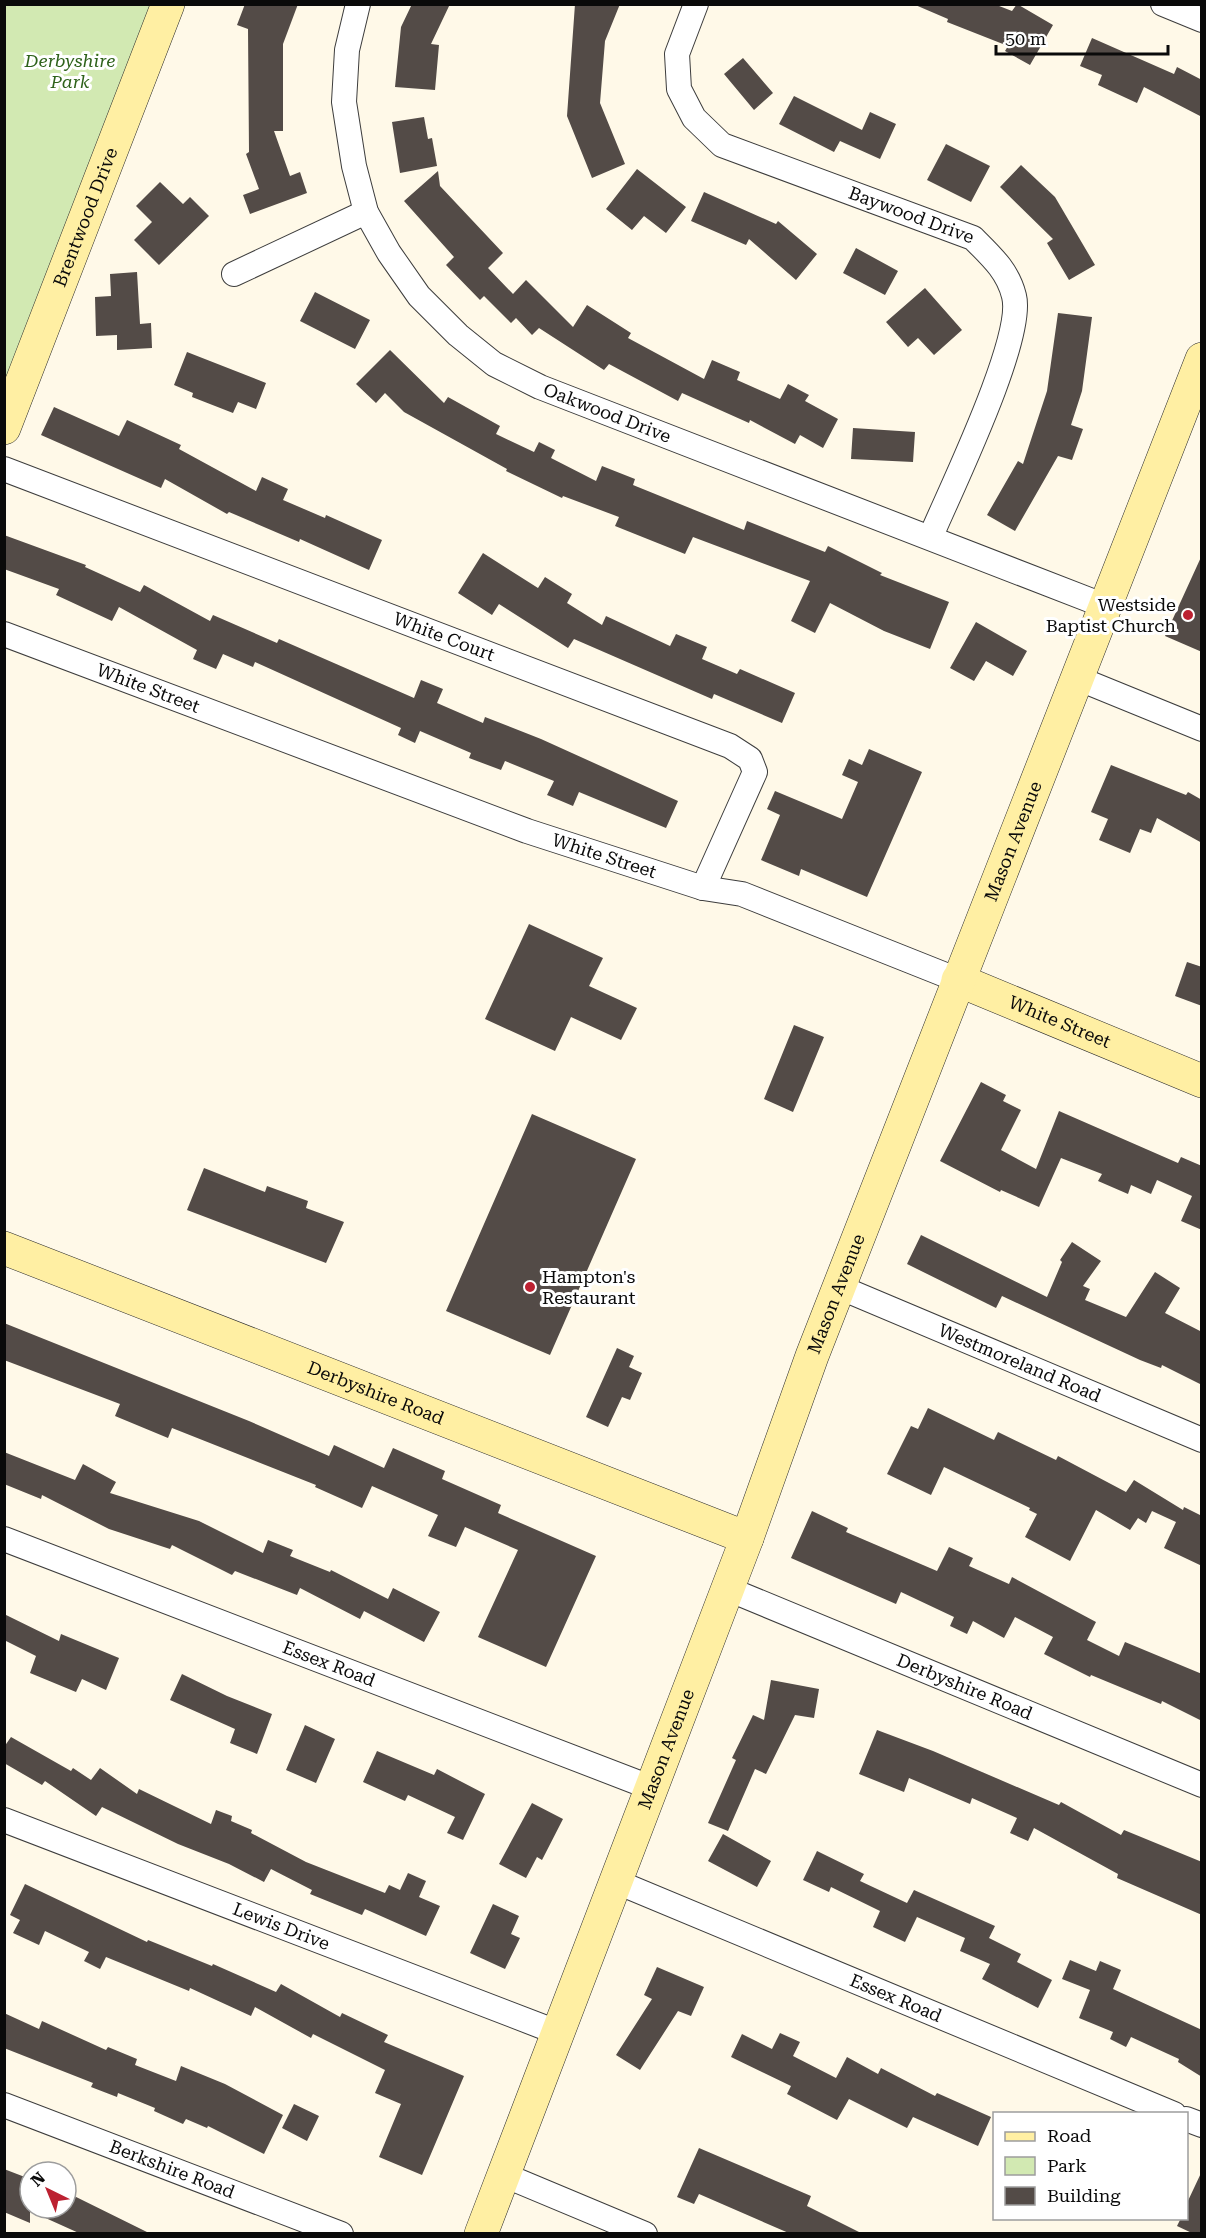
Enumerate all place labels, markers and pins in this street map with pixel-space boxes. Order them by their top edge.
place label: Westside Baptist Church [1046,594,1176,636]
marker: Westside Baptist Church [1181,608,1195,622]
place label: Hampton's Restaurant [542,1266,636,1308]
marker: Hampton's Restaurant [523,1280,537,1294]

